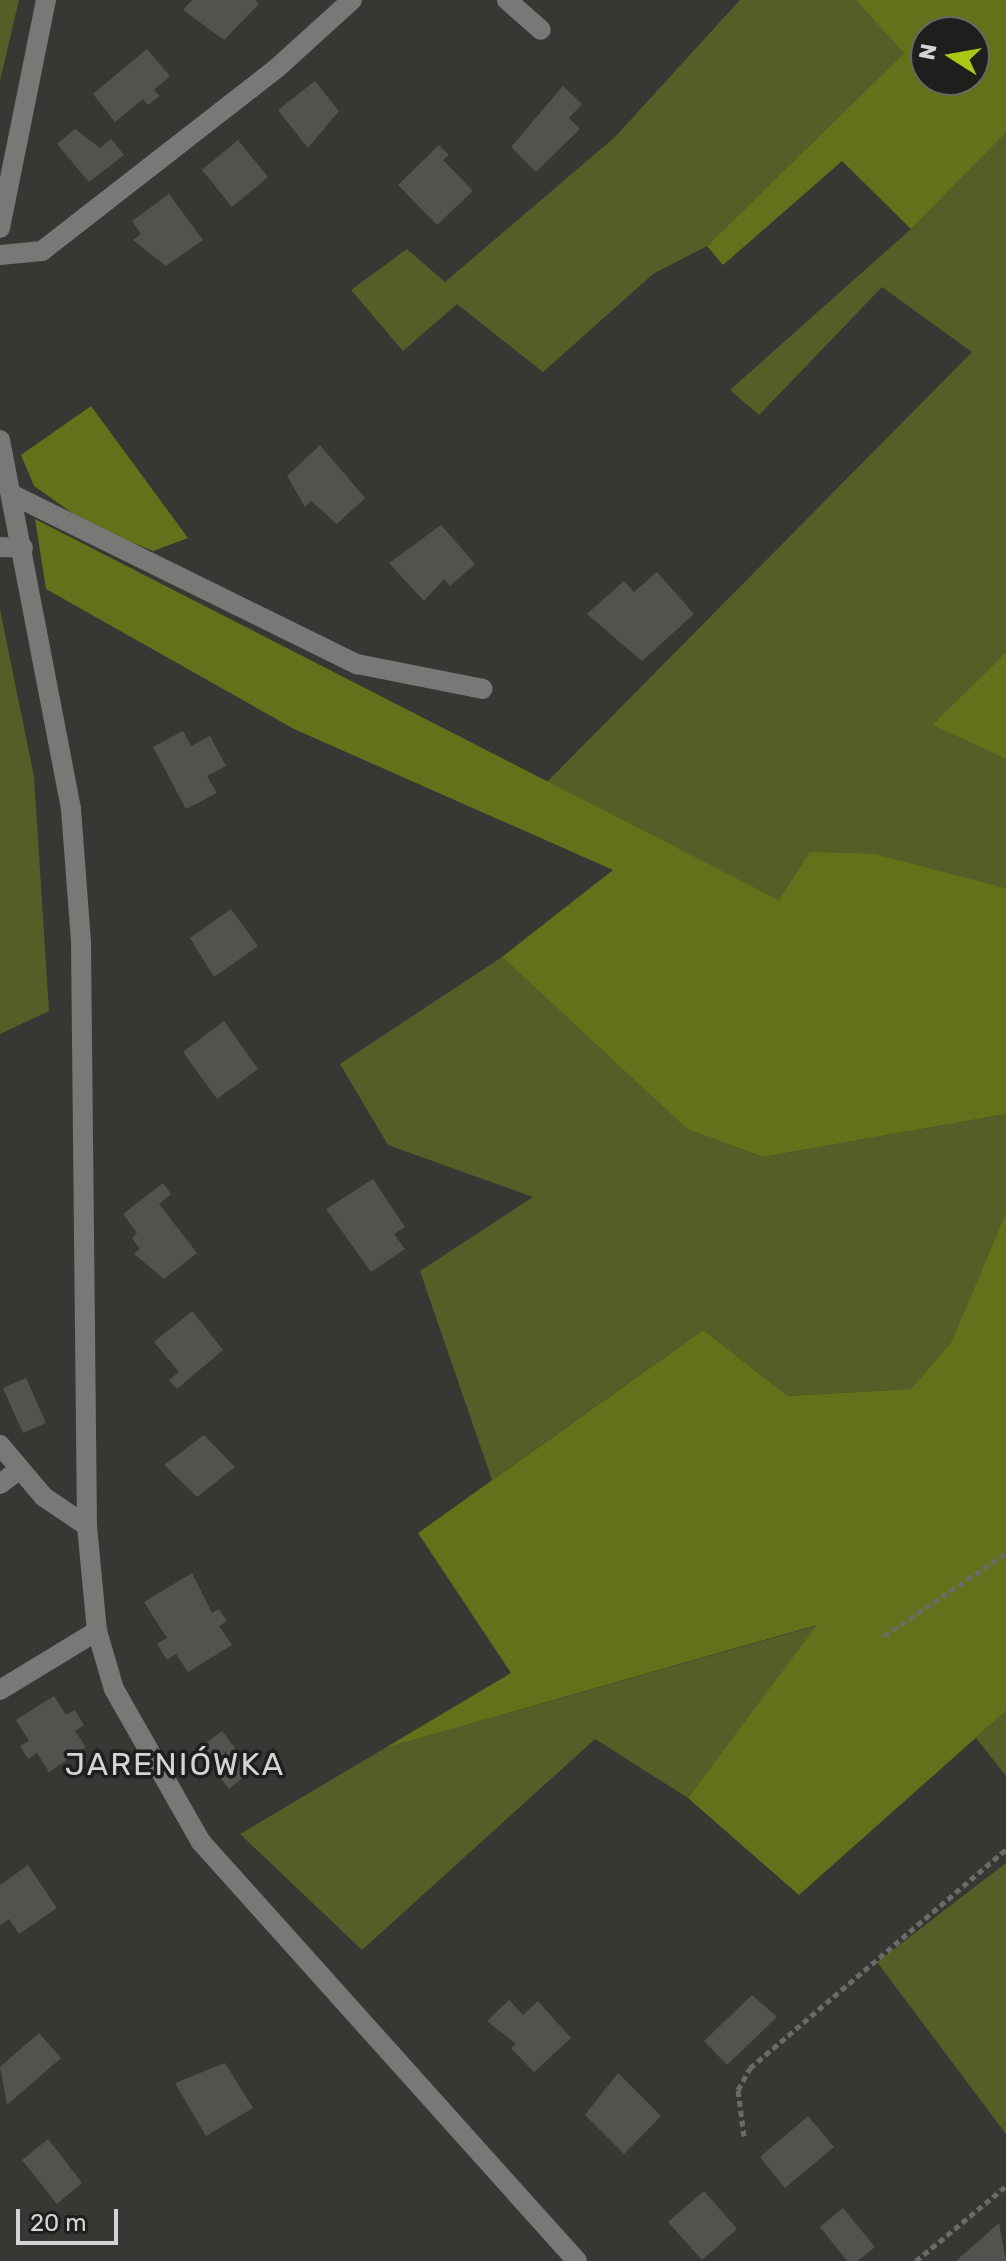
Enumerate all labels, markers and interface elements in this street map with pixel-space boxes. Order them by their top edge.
north arrow [910,16,990,96]
text: N [913,41,943,62]
district label: JARENIÓWKA [65,1745,285,1783]
scale bar [20,2193,122,2243]
text: 20 m [30,2209,87,2237]

